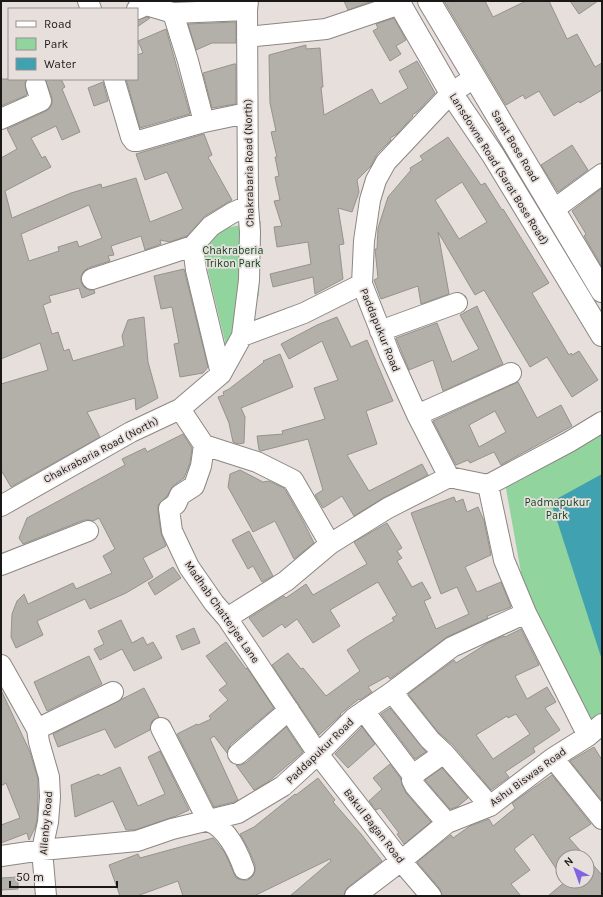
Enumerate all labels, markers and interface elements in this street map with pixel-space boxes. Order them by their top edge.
legend [8,8,138,80]
text: Road [44,17,72,31]
text: Park [44,37,69,51]
text: Water [44,57,77,71]
street label: Lansdowne Road (Sarat Bose Road) [447,91,551,247]
street label: Chakrabaria Road (North) [241,99,257,227]
street label: Sarat Bose Road [488,108,542,184]
park label: Chakraberia Trikon Park [202,244,264,270]
street label: Paddapukur Road [357,286,403,374]
street label: Chakrabaria Road (North) [41,414,161,486]
park label: Padmapukur Park [525,496,589,522]
street label: Madhab Chatterjee Lane [182,558,262,666]
street label: Paddapukur Road [283,715,357,787]
street label: Ashu Biswas Road [487,745,569,809]
street label: Bakul Bagan Road [341,786,407,866]
street label: Allenby Road [37,790,55,856]
north arrow [555,849,595,889]
text: N [562,854,576,869]
scale bar [10,863,117,889]
text: 50 m [16,870,44,884]

